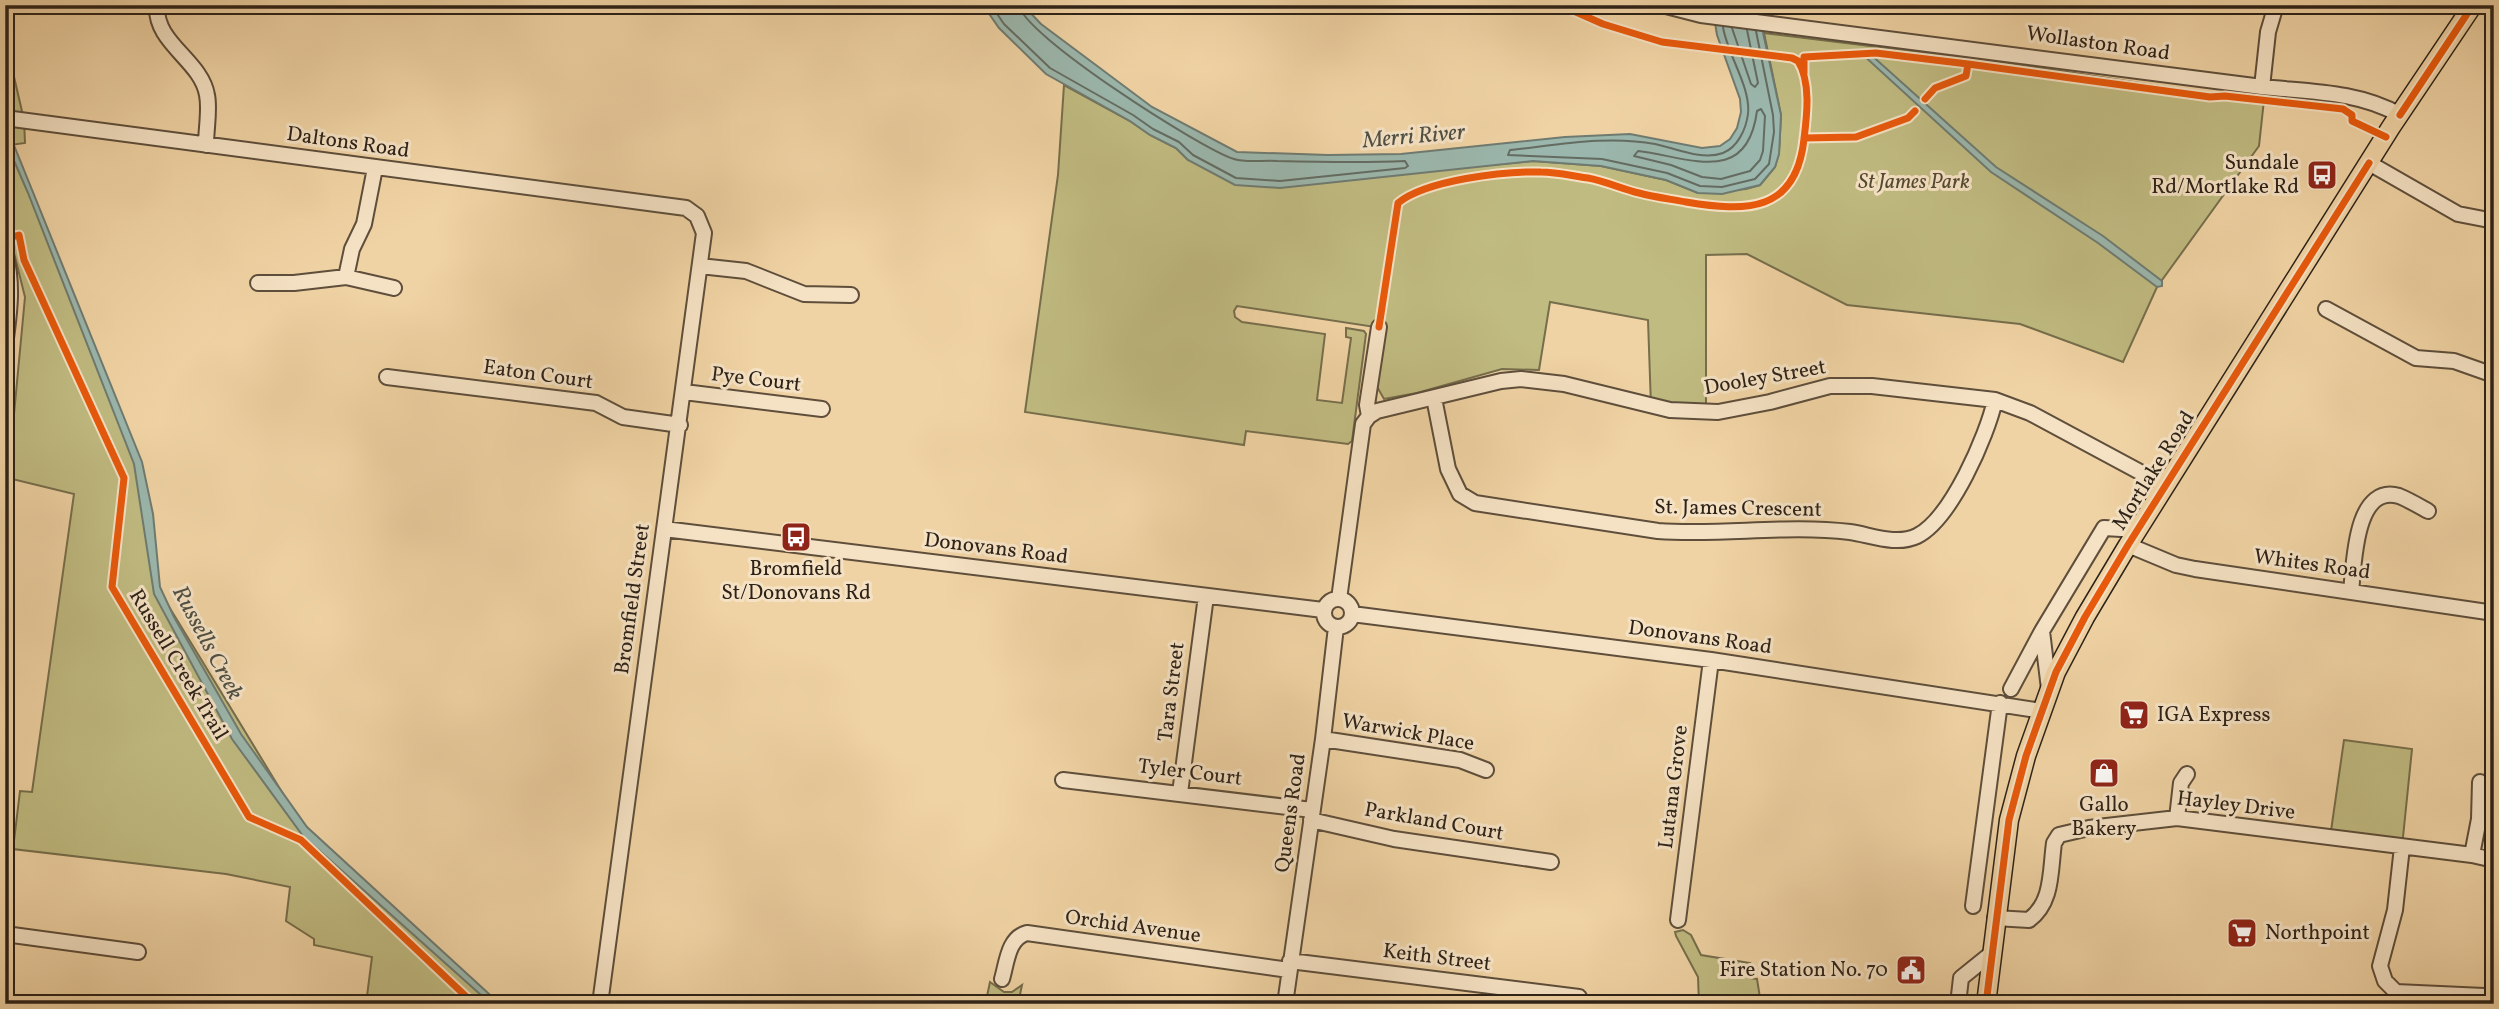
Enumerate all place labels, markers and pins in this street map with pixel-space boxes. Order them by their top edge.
place label: Sundale Rd/Mortlake Rd [2151,149,2299,202]
bus stop icon: Sundale Rd/Mortlake Rd [2305,158,2339,192]
bus stop icon: Bromfield St/Donovans Rd [779,520,813,554]
place label: Bromfield St/Donovans Rd [721,555,871,608]
supermarket icon: IGA Express [2117,698,2151,732]
place label: IGA Express [2157,701,2270,730]
shop icon: Gallo Bakery [2087,756,2121,790]
place label: Gallo Bakery [2072,791,2137,844]
supermarket icon: Northpoint [2225,916,2259,950]
place label: Northpoint [2265,919,2370,948]
public building icon: Fire Station No. 70 [1894,953,1928,987]
place label: Fire Station No. 70 [1719,956,1888,985]

